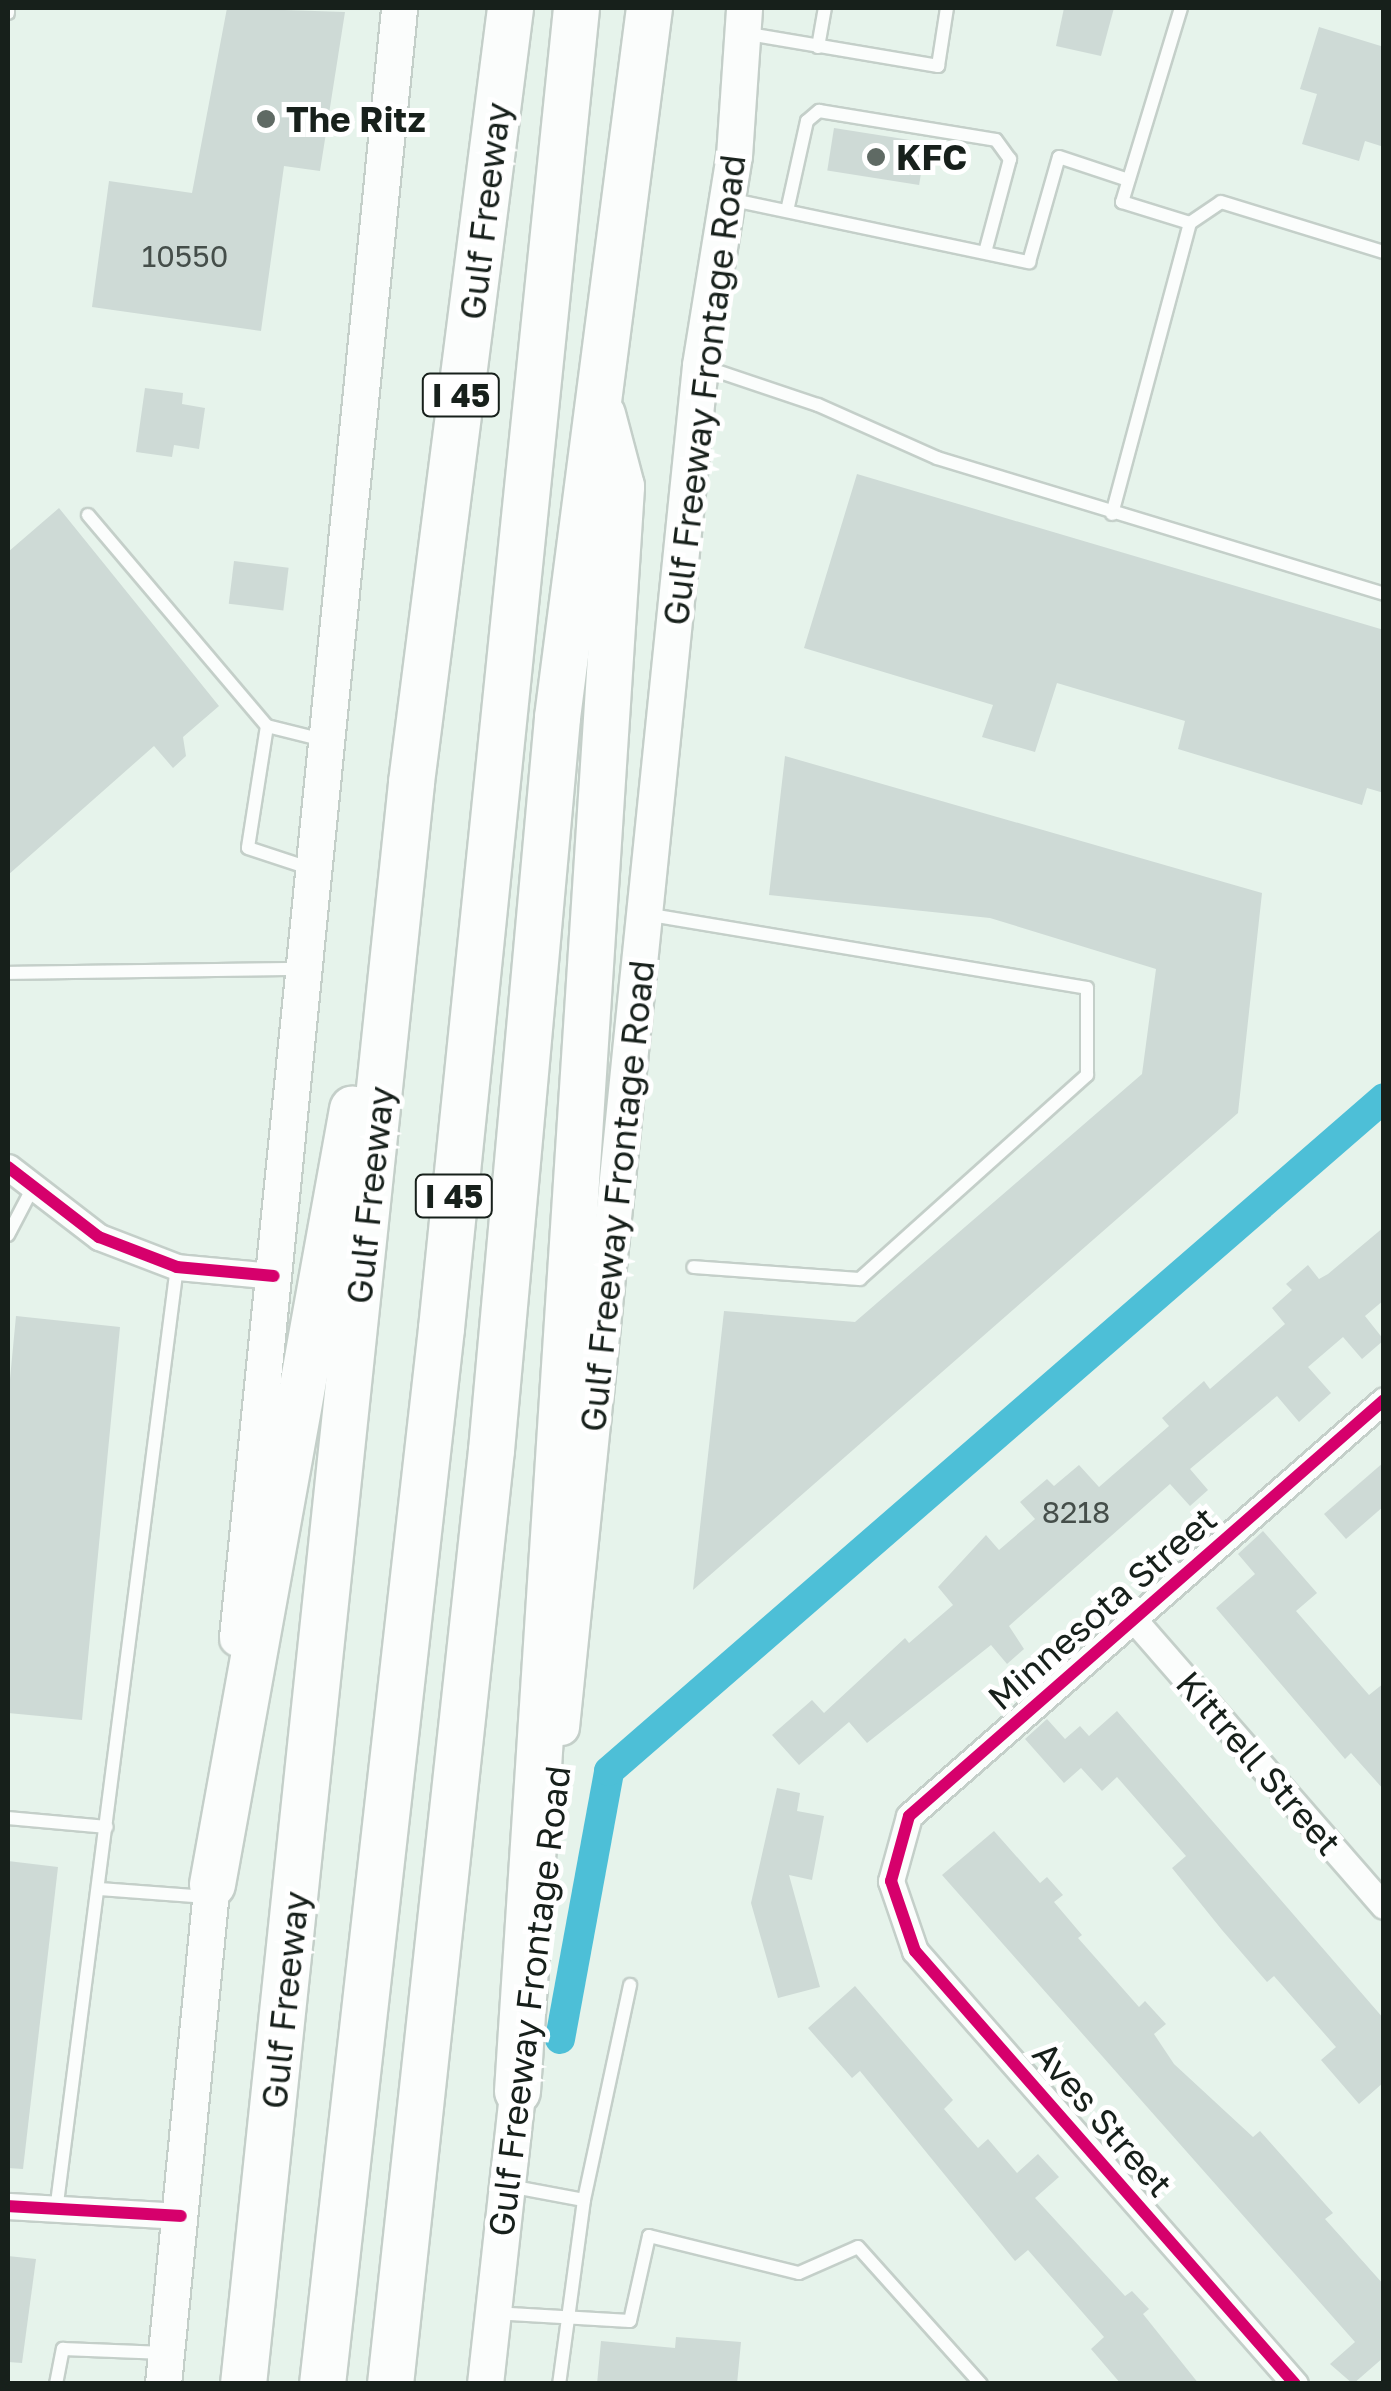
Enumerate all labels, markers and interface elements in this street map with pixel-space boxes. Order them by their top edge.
place label: The Ritz [286,98,426,140]
street label: Gulf Freeway [451,100,519,322]
marker: The Ritz [255,108,277,130]
place label: KFC [896,136,967,178]
marker: KFC [865,146,887,168]
street label: Gulf Freeway Frontage Road [654,152,754,628]
house number: 10550 [142,238,228,274]
road number: I 45 [421,368,501,422]
street label: Gulf Freeway Frontage Road [571,958,663,1434]
street label: Gulf Freeway [338,1084,402,1306]
road number: I 45 [414,1169,494,1223]
house number: 8218 [1042,1494,1110,1530]
street label: Minnesota Street [979,1498,1225,1718]
street label: Kittrell Street [1168,1663,1350,1863]
street label: Gulf Freeway Frontage Road [479,1763,579,2239]
street label: Gulf Freeway [253,1889,317,2111]
street label: Aves Street [1024,2033,1182,2205]

